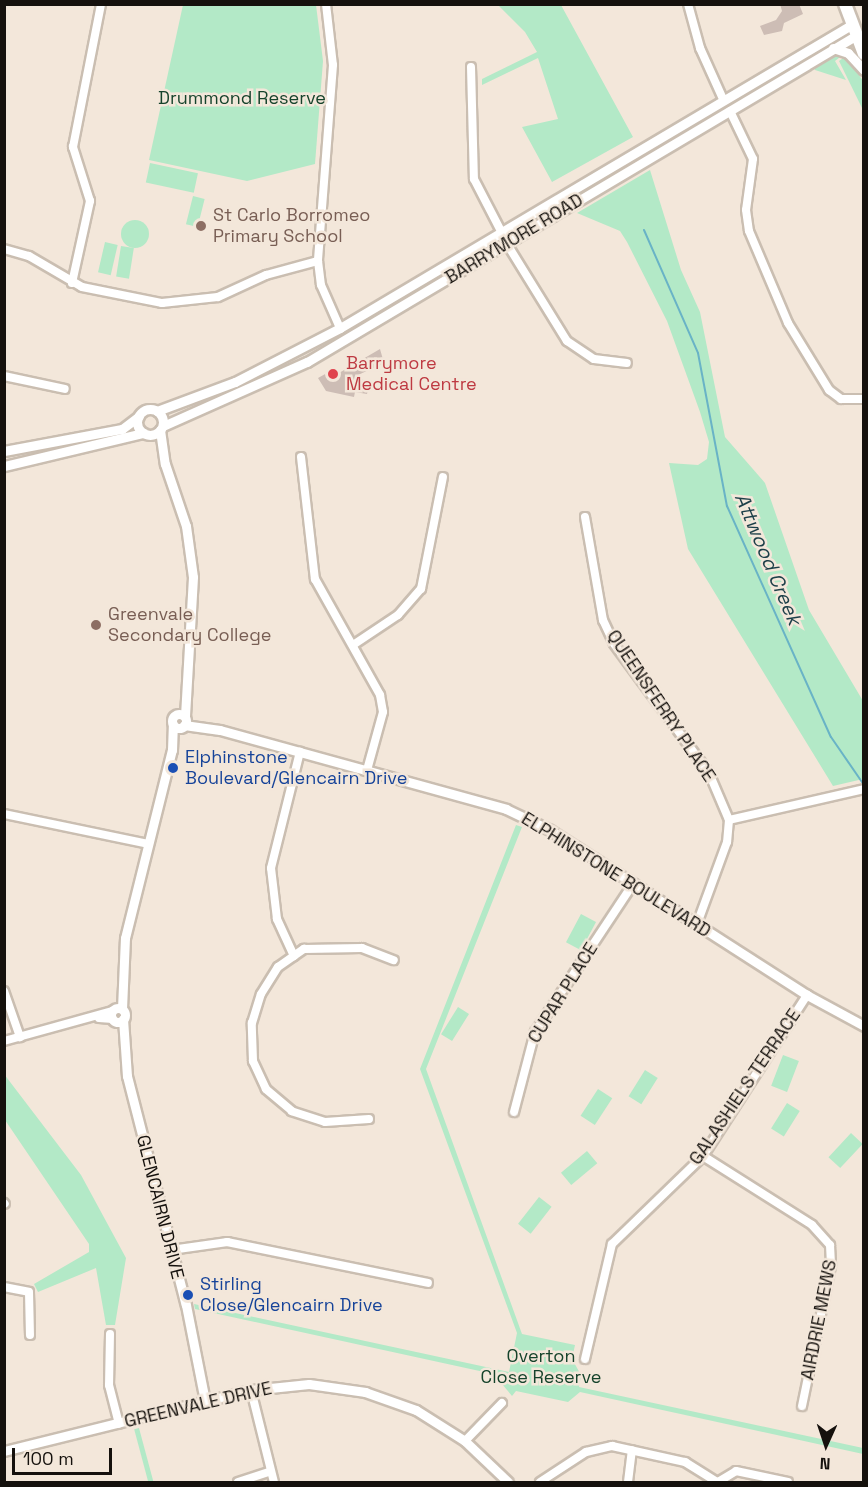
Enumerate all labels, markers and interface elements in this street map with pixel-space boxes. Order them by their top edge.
park label: Drummond Reserve [158,87,326,109]
street label: BARRYMORE ROAD [441,189,587,289]
place label: St Carlo Borromeo Primary School [213,205,370,248]
marker: St Carlo Borromeo Primary School [194,219,208,233]
place label: Barrymore Medical Centre [346,353,477,395]
marker: Barrymore Medical Centre [324,365,342,383]
water label: Attwood Creek [729,489,807,629]
place label: Greenvale Secondary College [108,604,271,646]
marker: Greenvale Secondary College [89,618,103,632]
street label: QUEENSFERRY PLACE [602,626,720,786]
place label: Elphinstone Boulevard/Glencairn Drive [185,747,407,789]
marker: Elphinstone Boulevard/Glencairn Drive [166,761,180,775]
street label: ELPHINSTONE BOULEVARD [517,808,715,942]
street label: CUPAR PLACE [524,939,602,1047]
street label: GALASHIELS TERRACE [685,1005,805,1169]
street label: GLENCAIRN DRIVE [132,1133,188,1281]
street label: AIRDRIE MEWS [797,1258,841,1382]
place label: Stirling Close/Glencairn Drive [200,1274,383,1316]
marker: Stirling Close/Glencairn Drive [181,1288,195,1302]
park label: Overton Close Reserve [481,1346,601,1388]
street label: GREENVALE DRIVE [122,1378,274,1432]
north arrow [796,1415,856,1475]
scale bar [15,1436,116,1474]
text: 100 m [23,1447,74,1470]
text: N [819,1453,831,1474]

